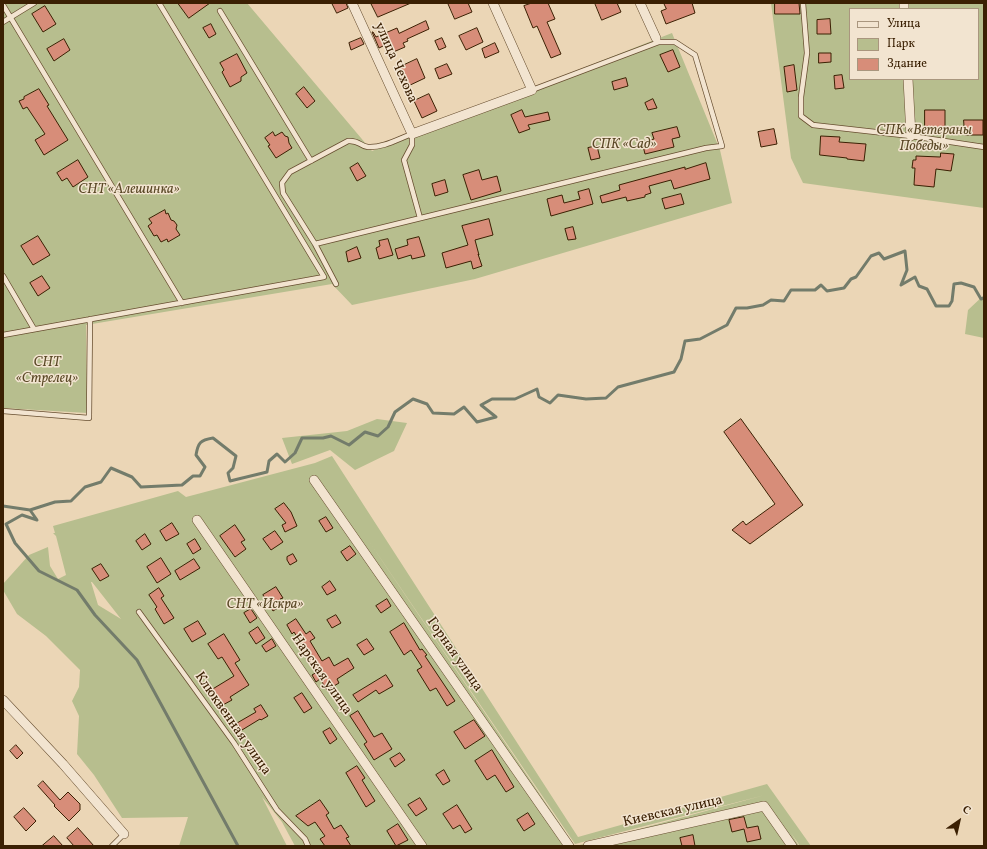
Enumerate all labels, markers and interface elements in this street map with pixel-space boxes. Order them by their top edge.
legend [849,8,979,80]
text: Улица [887,16,920,32]
street label: улица Чехова [370,20,420,106]
text: Парк [887,36,915,52]
text: Здание [887,56,927,72]
park label: СПК «Ветераны Победы» [876,123,972,156]
park label: СПК «Сад» [592,137,656,153]
park label: СНТ «Алешинка» [78,182,180,198]
park label: СНТ «Стрелец» [16,355,78,388]
park label: СНТ «Искра» [227,597,303,613]
street label: Горная улица [422,615,486,695]
street label: Нарская улица [287,631,355,719]
street label: Клюквенная улица [190,669,274,779]
street label: Киевская улица [622,792,724,832]
north arrow [939,801,979,841]
text: С [959,802,973,819]

